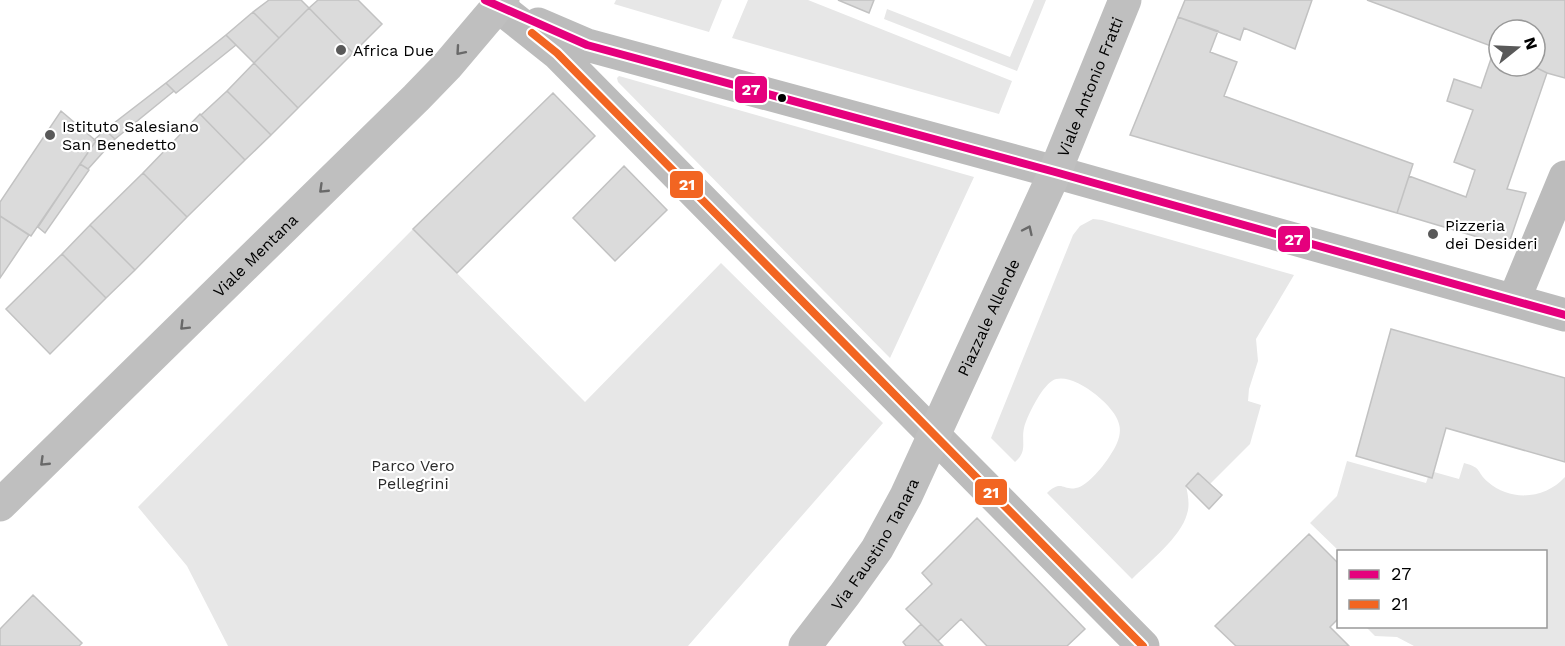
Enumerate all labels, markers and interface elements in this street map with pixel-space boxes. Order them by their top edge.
street label: Viale Antonio Fratti [1053,14,1127,160]
north arrow [1487,18,1547,78]
text: N [1520,35,1542,52]
place label: Africa Due [353,41,434,60]
marker: Africa Due [334,43,348,57]
one-way arrow [456,44,467,55]
line badge: 27 [734,75,768,104]
text: 27 [742,80,761,99]
unlabelled marker [776,92,788,104]
place label: Istituto Salesiano San Benedetto [62,117,199,154]
marker: Istituto Salesiano San Benedetto [43,128,57,142]
line badge: 21 [669,170,704,199]
text: 21 [679,175,695,194]
one-way arrow [319,182,329,193]
street label: Viale Mentana [209,210,302,301]
place label: Pizzeria dei Desideri [1445,216,1537,253]
one-way arrow [1021,225,1033,236]
line badge: 27 [1277,225,1311,253]
marker: Pizzeria dei Desideri [1426,227,1440,241]
text: 27 [1285,230,1304,249]
street label: Piazzale Allende [953,256,1024,379]
one-way arrow [180,319,191,330]
one-way arrow [41,455,51,466]
park label: Parco Vero Pellegrini [371,456,455,493]
street label: Via Faustino Tanara [827,475,923,614]
line badge: 21 [974,478,1008,506]
text: 21 [983,483,999,502]
legend [1337,550,1547,628]
text: 27 [1391,563,1411,584]
text: 21 [1391,593,1409,614]

